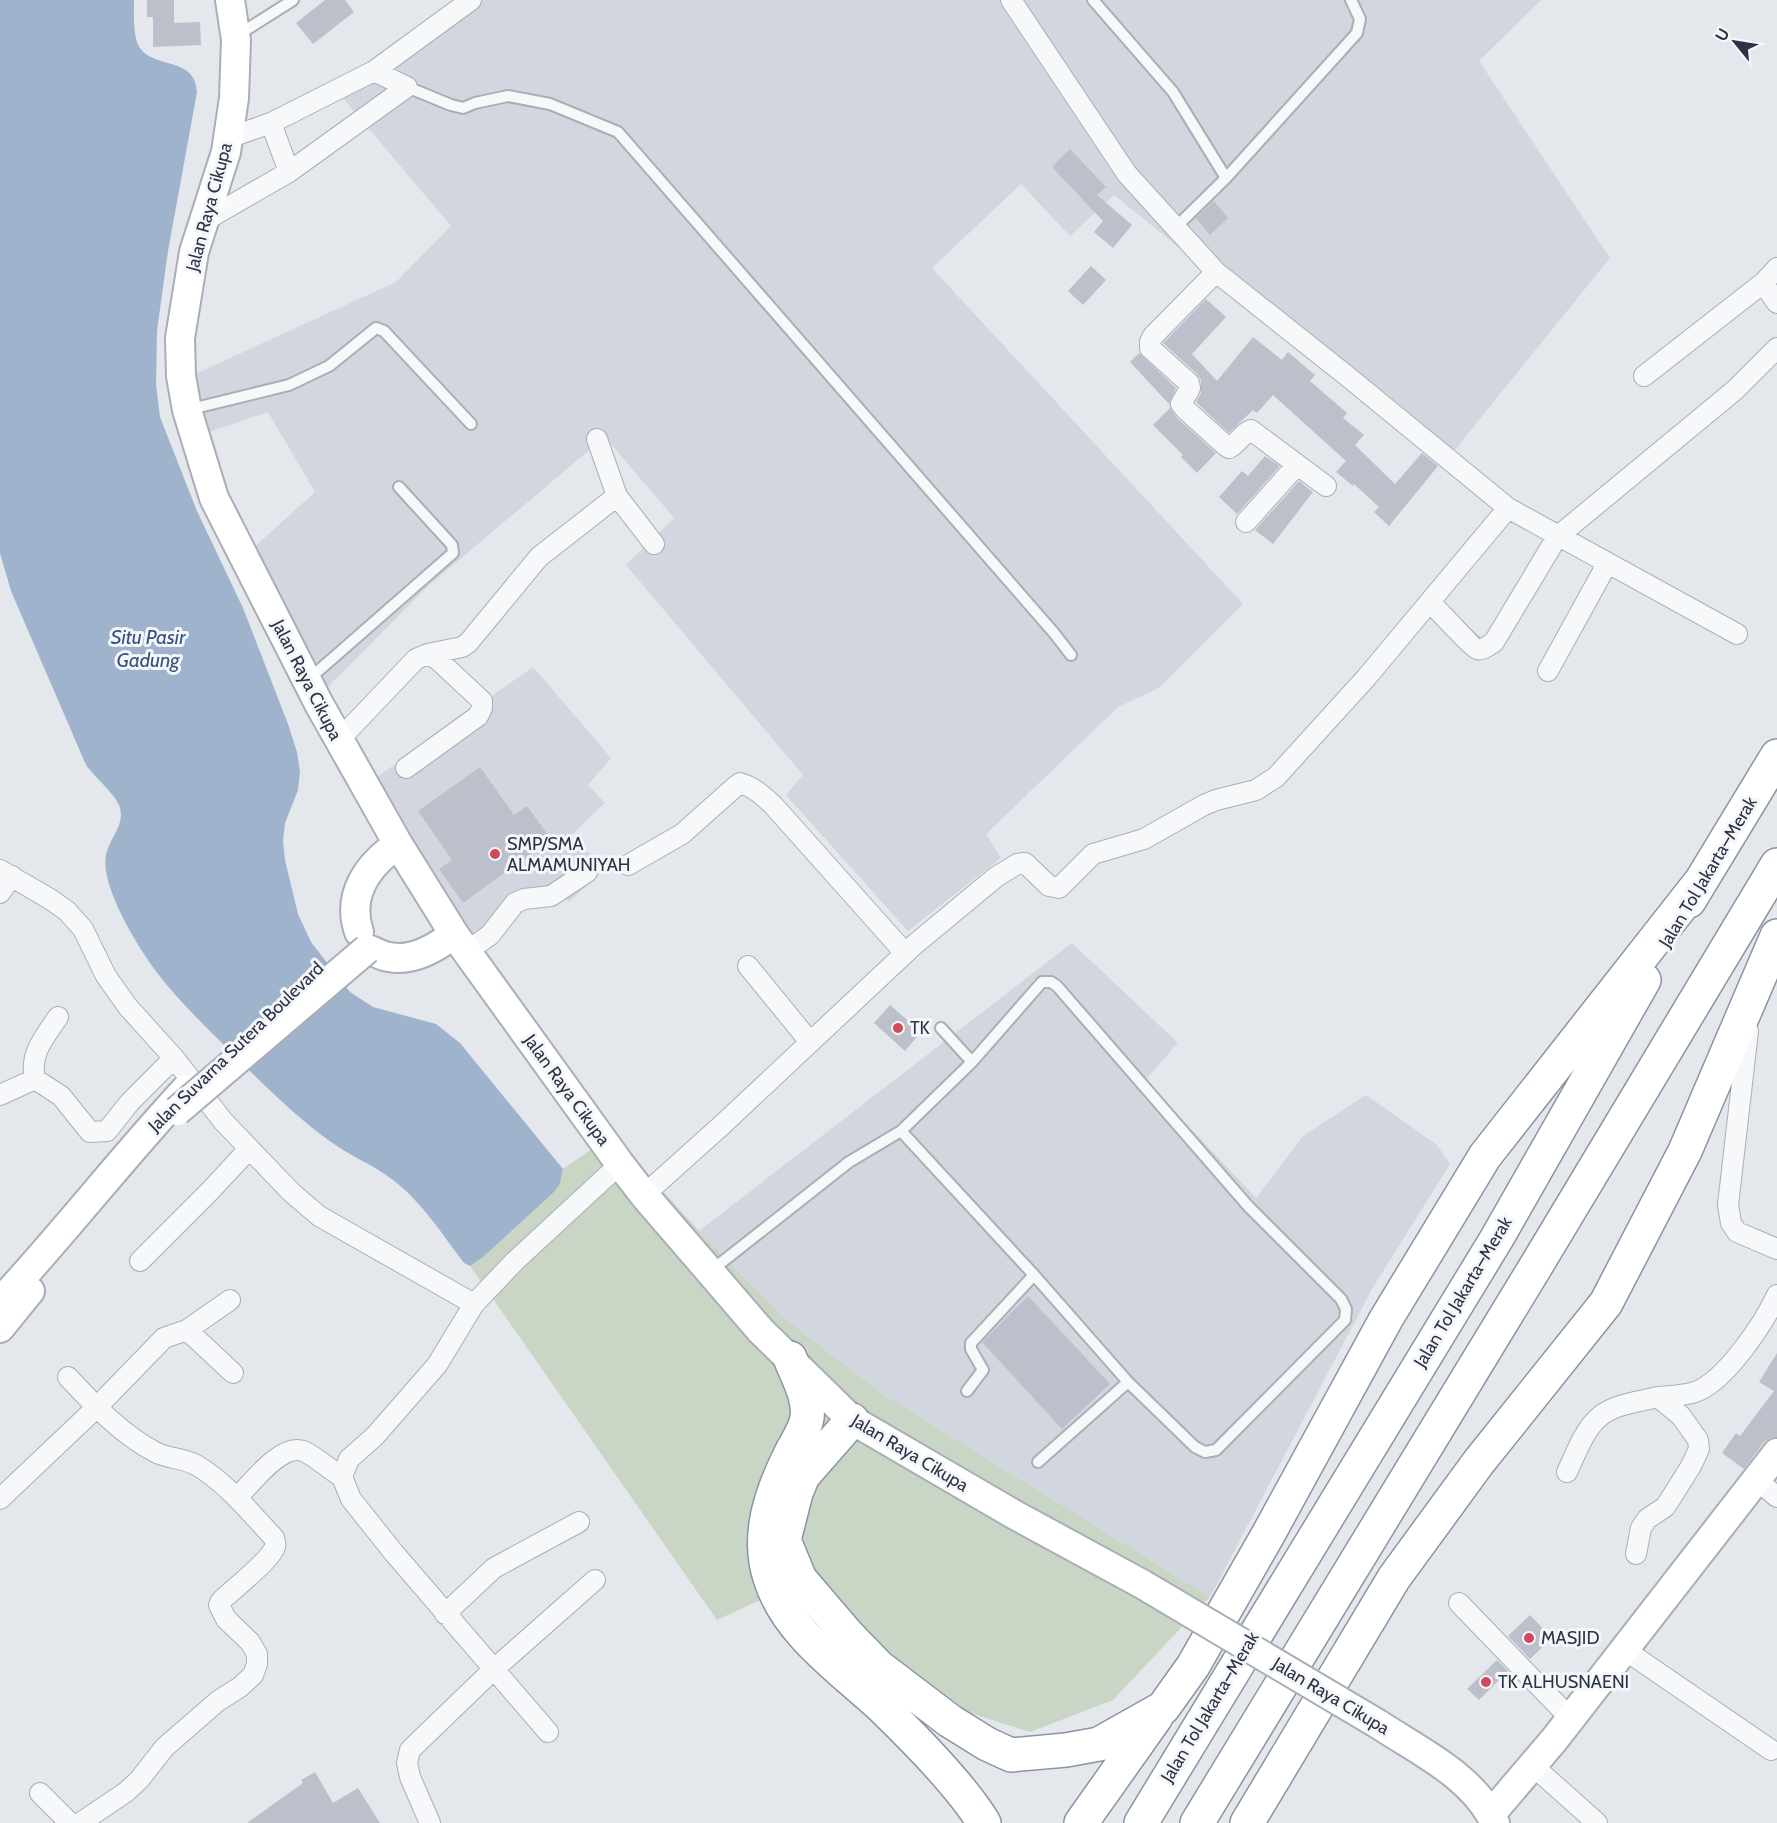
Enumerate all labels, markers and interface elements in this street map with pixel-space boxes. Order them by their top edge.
north arrow [1705,12,1765,72]
text: U [1711,25,1734,44]
street label: Jalan Raya Cikupa [181,140,237,275]
street label: Jalan Raya Cikupa [267,615,347,744]
water label: Situ Pasir Gadung [111,625,186,672]
street label: Jalan Tol Jakarta–Merak [1654,792,1762,952]
place label: SMP/SMA ALMAMUNIYAH [507,833,630,876]
marker: SMP/SMA ALMAMUNIYAH [488,847,502,861]
street label: Jalan Suvarna Sutera Boulevard [143,957,328,1137]
place label: TK [910,1017,931,1039]
marker: TK [891,1021,905,1035]
street label: Jalan Raya Cikupa [519,1029,615,1150]
street label: Jalan Tol Jakarta–Merak [1409,1212,1517,1372]
street label: Jalan Raya Cikupa [847,1409,973,1497]
street label: Jalan Tol Jakarta–Merak [1156,1627,1264,1787]
place label: MASJID [1541,1627,1599,1649]
marker: MASJID [1522,1631,1536,1645]
street label: Jalan Raya Cikupa [1268,1652,1394,1740]
place label: TK ALHUSNAENI [1498,1671,1629,1693]
marker: TK ALHUSNAENI [1479,1675,1493,1689]

